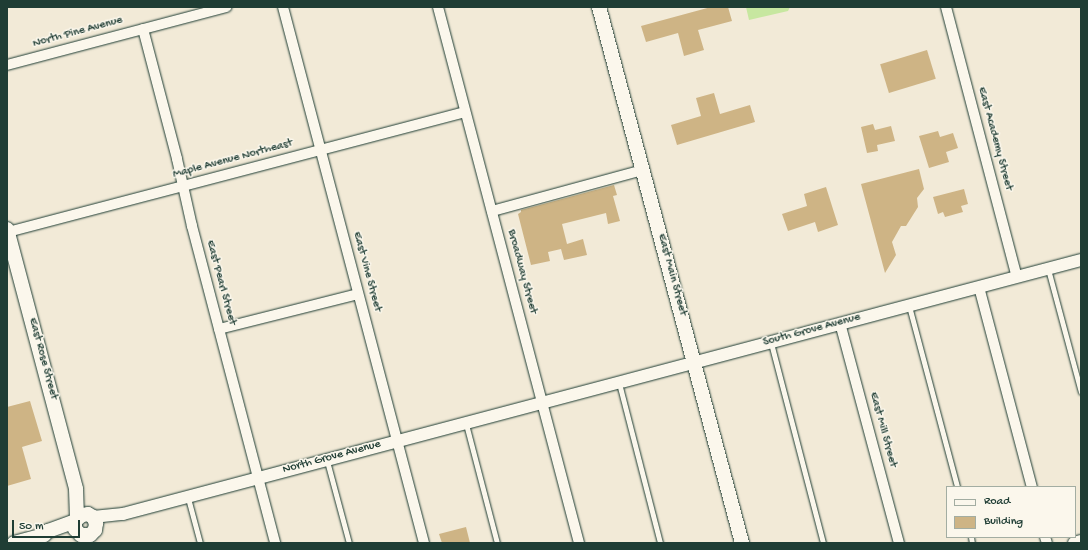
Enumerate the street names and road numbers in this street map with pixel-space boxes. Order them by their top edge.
street label: North Pine Avenue [31,14,125,52]
street label: East Academy Street [973,86,1015,192]
street label: Maple Avenue Northeast [172,137,294,183]
street label: Broadway Street [503,228,539,316]
street label: East Vine Street [348,230,384,314]
street label: East Main Street [653,232,689,318]
street label: East Pearl Street [202,239,238,327]
street label: South Grove Avenue [762,311,862,351]
street label: East Rose Street [24,316,60,402]
street label: East Mill Street [865,391,899,469]
street label: North Grove Avenue [281,438,383,478]

